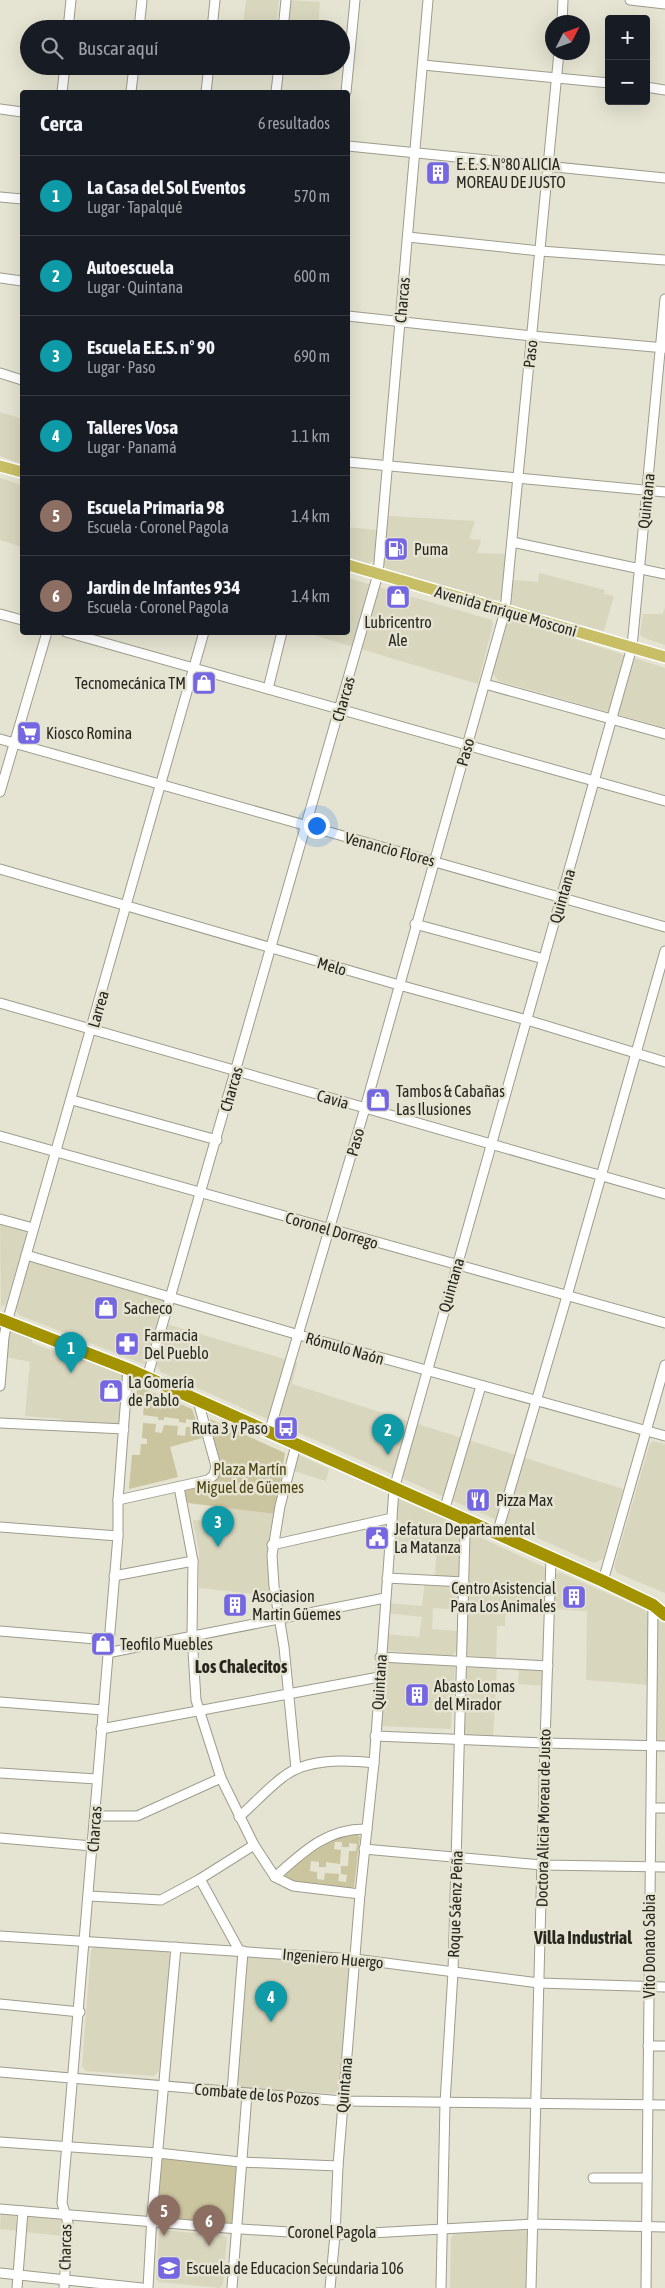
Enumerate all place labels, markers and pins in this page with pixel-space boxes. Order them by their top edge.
place label: E. E. S. N°80 ALICIA MOREAU DE JUSTO [456,155,566,191]
building icon: E. E. S. N°80 ALICIA MOREAU DE JUSTO [425,160,451,186]
fuel station icon: Puma [383,536,409,562]
place label: Puma [414,540,449,558]
shop icon: Lubricentro Ale [385,584,411,610]
place label: Lubricentro Ale [364,613,432,649]
shop icon: Tecnomecánica TM [191,670,217,696]
place label: Tecnomecánica TM [75,674,186,692]
supermarket icon: Kiosco Romina [16,720,42,746]
place label: Kiosco Romina [46,724,132,742]
place label: Tambos & Cabañas Las Ilusiones [396,1082,505,1118]
shop icon: Tambos & Cabañas Las Ilusiones [365,1087,391,1113]
shop icon: Sacheco [93,1295,119,1321]
place label: Sacheco [124,1299,172,1317]
place label: Farmacia Del Pueblo [144,1326,209,1362]
pharmacy icon: Farmacia Del Pueblo [114,1331,140,1357]
pin: 1 [55,1332,87,1373]
place label: La Gomería de Pablo [128,1373,194,1409]
shop icon: La Gomería de Pablo [98,1378,124,1404]
pin: 2 [372,1414,404,1455]
bus stop icon: Ruta 3 y Paso [273,1415,299,1441]
place label: Ruta 3 y Paso [191,1419,268,1438]
restaurant icon: Pizza Max [465,1487,491,1513]
place label: Pizza Max [496,1491,554,1509]
pin: 3 [202,1506,234,1547]
place label: Jefatura Departamental La Matanza [394,1520,536,1556]
public building icon: Jefatura Departamental La Matanza [364,1525,390,1551]
place label: Centro Asistencial Para Los Animales [450,1579,557,1615]
building icon: Centro Asistencial Para Los Animales [561,1584,587,1610]
place label: Asociasion Martin Güemes [252,1587,341,1623]
building icon: Asociasion Martin Güemes [222,1592,248,1618]
shop icon: Teofilo Muebles [90,1631,116,1657]
place label: Teofilo Muebles [120,1635,213,1653]
place label: Abasto Lomas del Mirador [434,1677,515,1713]
building icon: Abasto Lomas del Mirador [404,1682,430,1708]
pin: 4 [255,1981,287,2022]
pin: 5 [148,2195,180,2236]
pin: 6 [193,2205,225,2246]
school or university icon: Escuela de Educacion Secundaria 106 [156,2255,182,2281]
place label: Escuela de Educacion Secundaria 106 [186,2259,404,2277]

